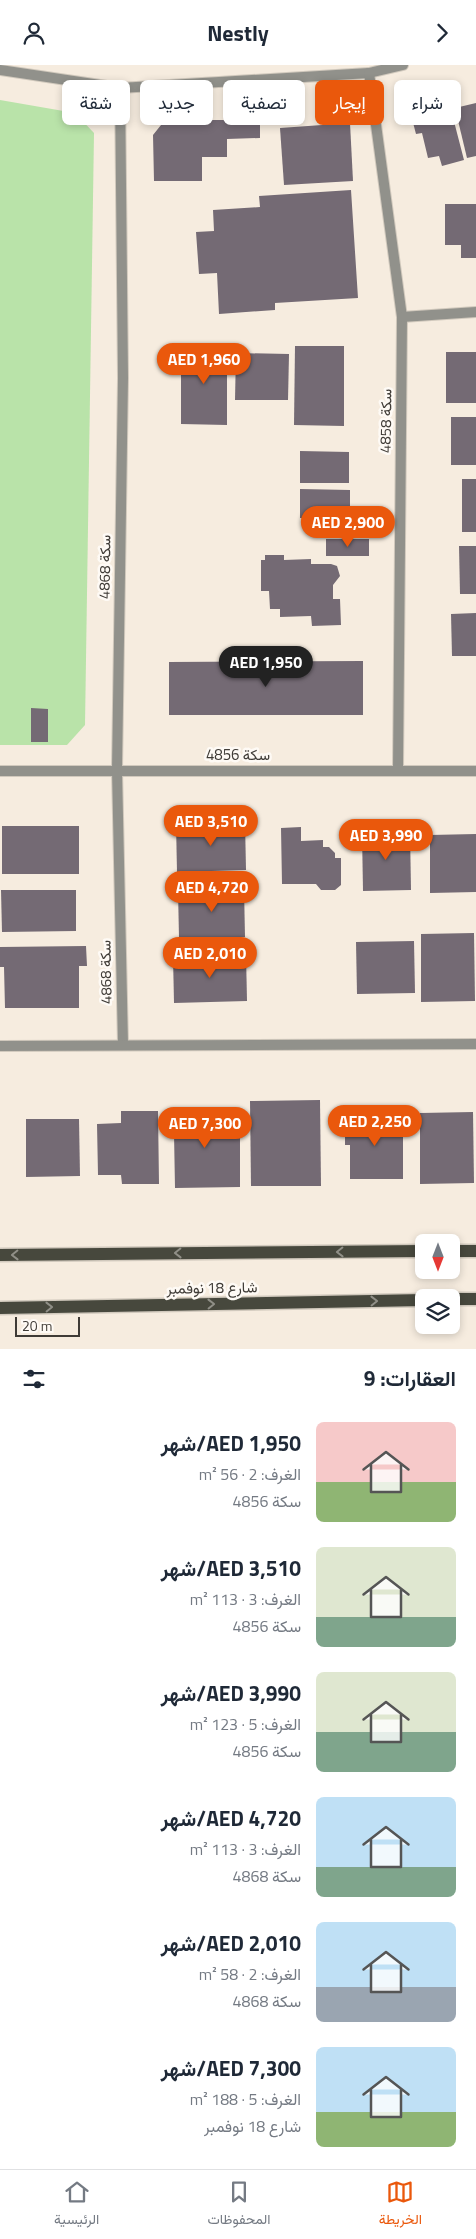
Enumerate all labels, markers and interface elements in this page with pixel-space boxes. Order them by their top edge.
text: Nestly [207,16,269,50]
icon: person [20,19,48,47]
icon: forward [428,19,456,47]
chip: شقة [62,80,130,125]
chip: جديد [140,80,213,125]
chip: تصفية [223,80,305,125]
chip: إيجار [315,80,384,125]
chip: شراء [394,80,461,125]
pin: AED 1,960 [147,343,261,385]
text: AED 1,960 [168,347,240,371]
street label: سكة 4858 [373,389,398,453]
pin: AED 2,900 [291,505,405,548]
text: AED 2,900 [312,510,384,534]
street label: سكة 4868 [92,535,117,599]
pin: AED 1,950 [209,645,323,688]
text: AED 1,950 [230,650,302,674]
street label: سكة 4856 [206,743,270,766]
pin: AED 3,510 [154,805,268,847]
text: AED 3,510 [175,809,247,833]
pin: AED 3,990 [329,819,443,861]
text: AED 3,990 [350,823,422,847]
pin: AED 4,720 [155,871,269,913]
text: AED 4,720 [176,875,248,899]
pin: AED 2,010 [153,937,267,979]
street label: سكة 4868 [93,940,118,1004]
text: AED 2,010 [174,941,246,965]
pin: AED 2,250 [318,1105,432,1147]
pin: AED 7,300 [148,1107,262,1149]
text: AED 2,250 [339,1109,411,1133]
text: AED 7,300 [169,1111,241,1135]
north arrow [415,1234,460,1279]
map controls [415,1234,460,1334]
one-way arrow [336,1247,344,1257]
one-way arrow [173,1248,181,1258]
one-way arrow [11,1250,18,1260]
street label: شارع 18 نوفمبر [165,1275,258,1300]
button: layers [415,1289,460,1334]
one-way arrow [370,1296,378,1306]
one-way arrow [208,1299,215,1309]
one-way arrow [45,1302,53,1312]
scale bar [15,1314,80,1337]
text: 20 m [22,1315,52,1336]
text: العقارات: 9 [364,1362,456,1394]
icon: filters [20,1365,48,1393]
text: AED 1,950/شهر [161,1427,301,1459]
icon: home [356,1442,416,1502]
text: الغرف: 2 · 56 m² [199,1462,301,1486]
text: سكة 4856 [233,1489,301,1513]
text: AED 3,510/شهر [161,1552,301,1584]
icon: home [356,1567,416,1627]
text: الغرف: 3 · 113 m² [190,1587,301,1611]
text: سكة 4856 [233,1614,301,1638]
text: AED 3,990/شهر [161,1677,301,1709]
icon: home [356,1692,416,1752]
text: الغرف: 5 · 123 m² [190,1712,301,1736]
text: سكة 4856 [233,1739,301,1763]
text: AED 4,720/شهر [161,1802,301,1834]
icon: home [356,1817,416,1877]
text: الغرف: 3 · 113 m² [190,1837,301,1861]
text: سكة 4868 [233,1864,301,1888]
text: AED 2,010/شهر [161,1927,301,1959]
icon: home [356,1942,416,2002]
text: الغرف: 2 · 58 m² [199,1962,301,1986]
text: سكة 4868 [233,1989,301,2013]
text: AED 7,300/شهر [161,2052,301,2084]
icon: home [356,2067,416,2127]
text: الغرف: 5 · 188 m² [190,2087,301,2111]
text: شارع 18 نوفمبر [204,2114,301,2138]
tab: الرئيسية [54,2178,99,2232]
tab: المحفوظات [207,2178,271,2232]
tab: الخريطة [379,2178,422,2232]

